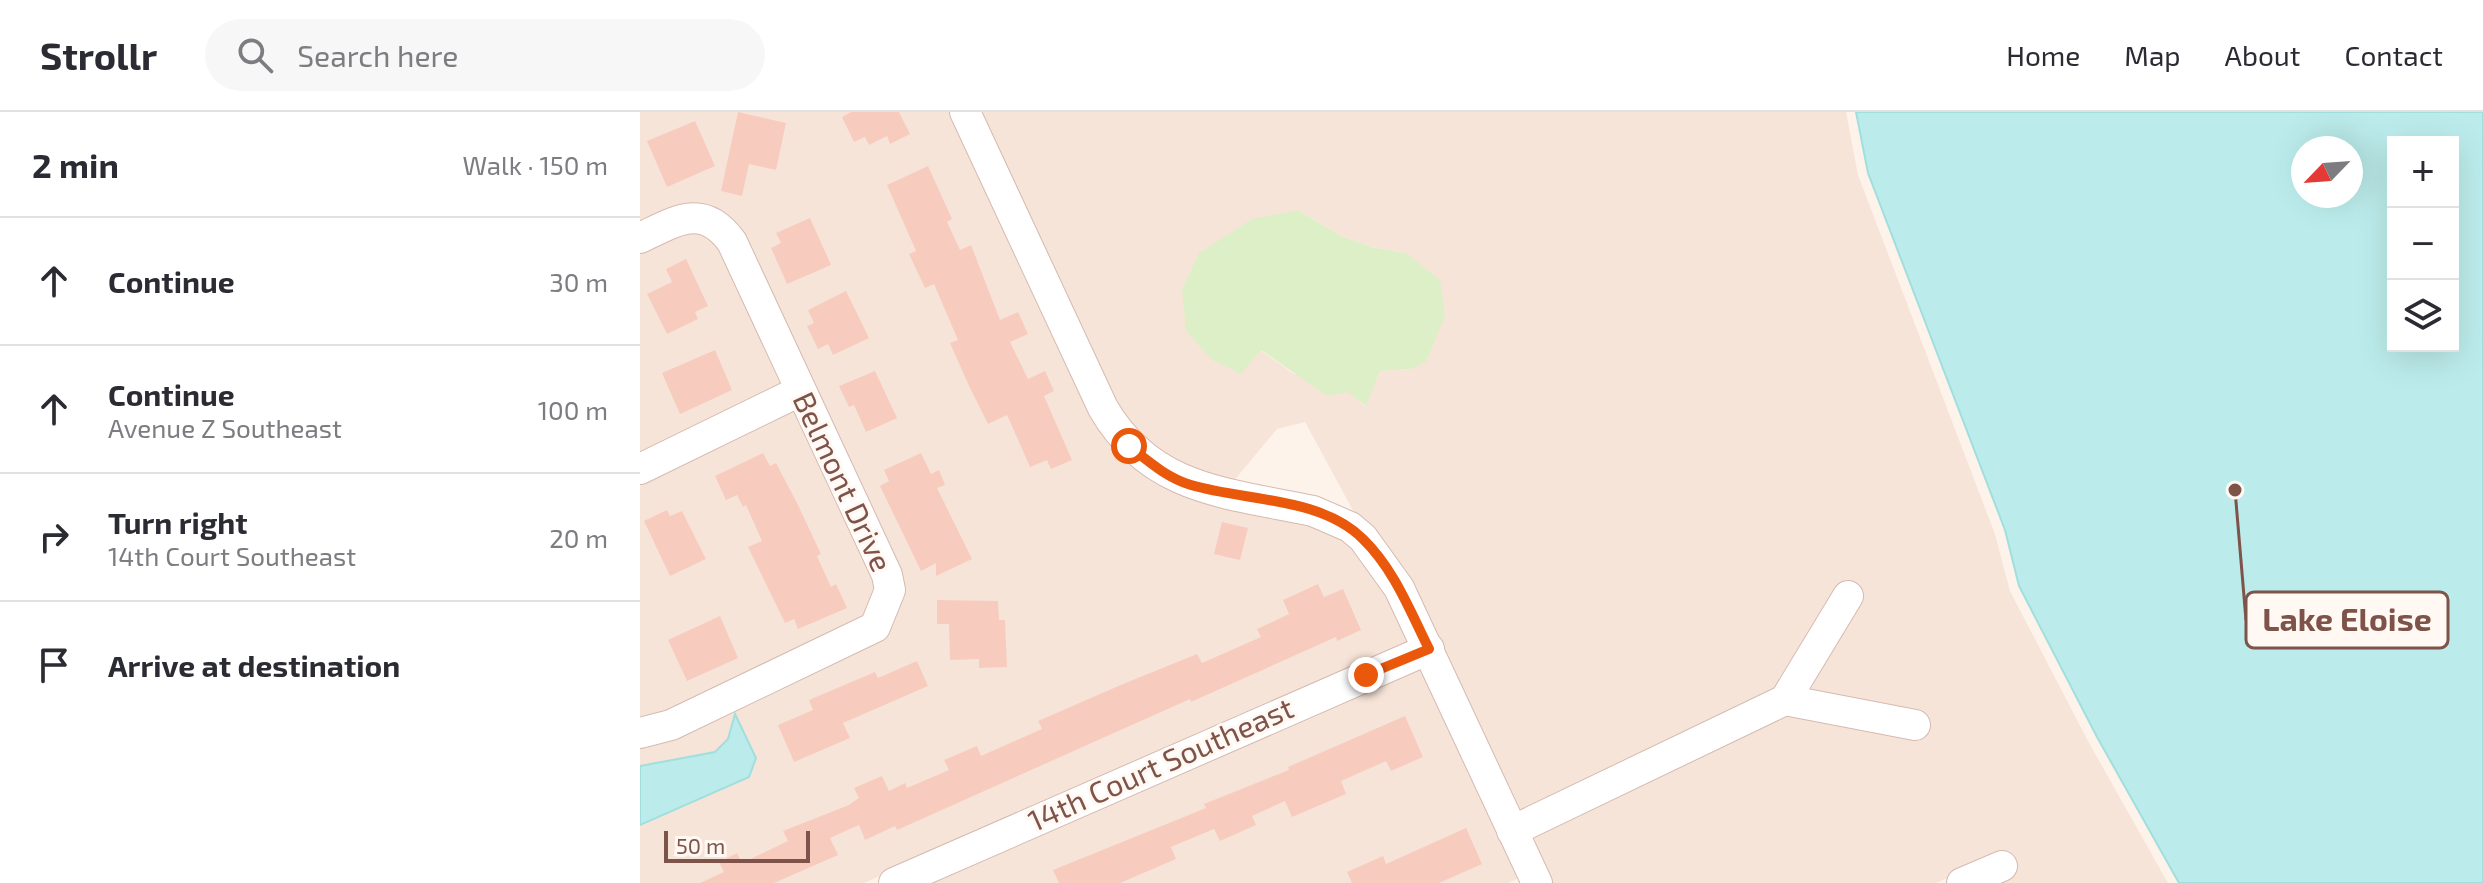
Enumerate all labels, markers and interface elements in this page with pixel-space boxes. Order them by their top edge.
search box [205,19,765,91]
text: Strollr [40,32,157,78]
icon: search [233,33,277,77]
text: Search here [297,37,458,73]
text: Home [2006,38,2080,72]
text: Map [2124,38,2181,72]
text: About [2225,38,2300,72]
text: Contact [2344,38,2443,72]
north arrow [2291,136,2363,208]
map controls [2387,136,2459,352]
button: + [2387,136,2459,208]
text: 2 min [32,144,119,185]
text: Walk · 150 m [462,149,608,180]
button: − [2387,208,2459,280]
icon: ahead [32,259,76,303]
text: Continue [108,263,235,299]
text: 30 m [549,266,608,297]
button: layers [2387,280,2459,352]
text: Continue [108,376,235,412]
street label: Belmont Drive [787,386,901,577]
icon: ahead [32,387,76,431]
text: 100 m [538,394,608,425]
text: Avenue Z Southeast [108,412,342,443]
route start [1111,428,1147,464]
text: Turn right [108,504,248,540]
icon: right [32,515,76,559]
text: 20 m [549,522,608,553]
text: 14th Court Southeast [108,540,356,571]
callout: Lake Eloise [2246,592,2448,648]
text: Lake Eloise [2262,599,2432,637]
icon: arrive [32,643,76,687]
text: Arrive at destination [108,647,400,683]
route end [1348,657,1384,693]
street label: 14th Court Southeast [1022,688,1298,838]
scale bar [664,827,810,863]
text: 50 m [676,832,725,858]

